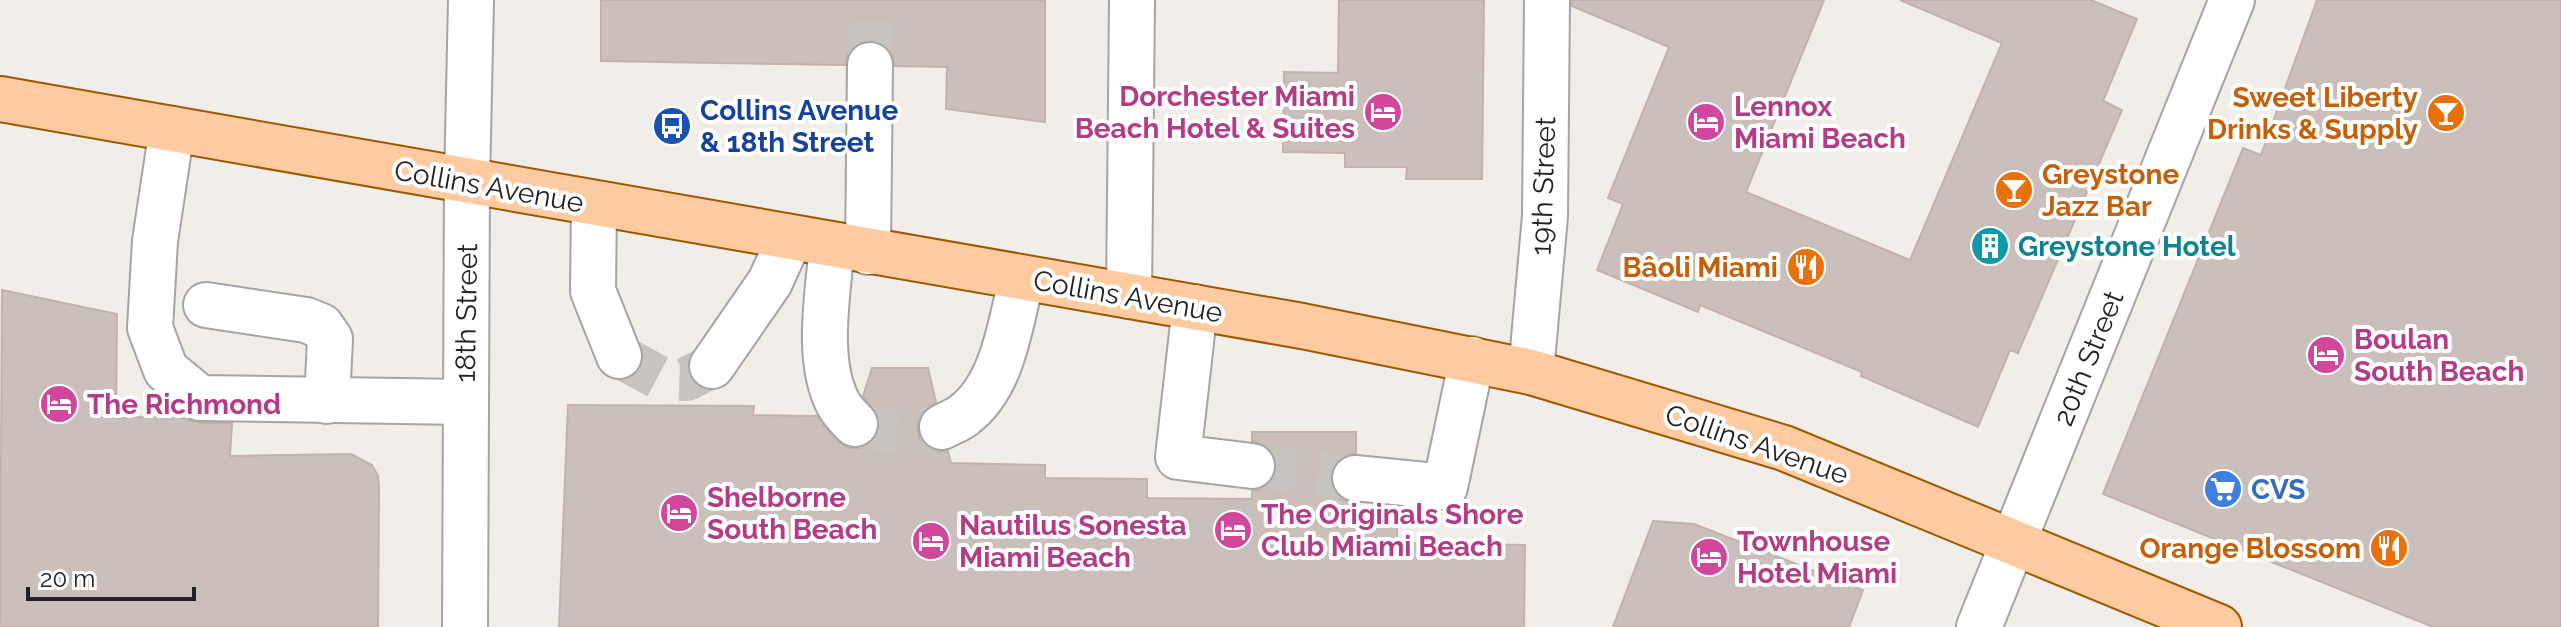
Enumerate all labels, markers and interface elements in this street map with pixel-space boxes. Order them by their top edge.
place label: Dorchester Miami Beach Hotel & Suites [1075,80,1355,145]
place label: Sweet Liberty Drinks & Supply [2207,81,2419,146]
place label: Lennox Miami Beach [1734,90,1906,155]
hotel icon: Dorchester Miami Beach Hotel & Suites [1362,91,1404,133]
bar icon: Sweet Liberty Drinks & Supply [2425,92,2467,134]
place label: Collins Avenue & 18th Street [700,94,898,159]
hotel icon: Lennox Miami Beach [1685,101,1727,143]
bus stop icon: Collins Avenue & 18th Street [651,105,693,147]
street label: 19th Street [1525,115,1562,256]
street label: Collins Avenue [392,154,586,219]
place label: Greystone Jazz Bar [2042,158,2179,223]
bar icon: Greystone Jazz Bar [1993,169,2035,211]
building icon: Greystone Hotel [1969,225,2011,267]
place label: Greystone Hotel [2018,230,2236,263]
street label: 18th Street [449,243,484,383]
restaurant icon: Bâoli Miami [1785,246,1827,288]
place label: Bâoli Miami [1623,251,1778,284]
street label: Collins Avenue [1031,264,1225,329]
street label: 20th Street [2047,286,2131,430]
place label: Boulan South Beach [2354,323,2524,388]
hotel icon: Boulan South Beach [2305,334,2347,376]
hotel icon: The Richmond [38,383,80,425]
place label: The Richmond [87,388,281,421]
street label: Collins Avenue [1661,398,1853,491]
supermarket icon: CVS [2202,468,2244,510]
place label: CVS [2251,473,2305,506]
place label: Shelborne South Beach [707,481,877,546]
hotel icon: Shelborne South Beach [658,492,700,534]
place label: The Originals Shore Club Miami Beach [1261,498,1524,563]
place label: Nautilus Sonesta Miami Beach [959,509,1187,574]
hotel icon: The Originals Shore Club Miami Beach [1212,509,1254,551]
hotel icon: Nautilus Sonesta Miami Beach [910,520,952,562]
place label: Townhouse Hotel Miami [1737,525,1897,590]
restaurant icon: Orange Blossom [2368,527,2410,569]
place label: Orange Blossom [2139,532,2361,565]
hotel icon: Townhouse Hotel Miami [1688,536,1730,578]
scale bar [28,551,194,601]
text: 20 m [40,564,95,593]

